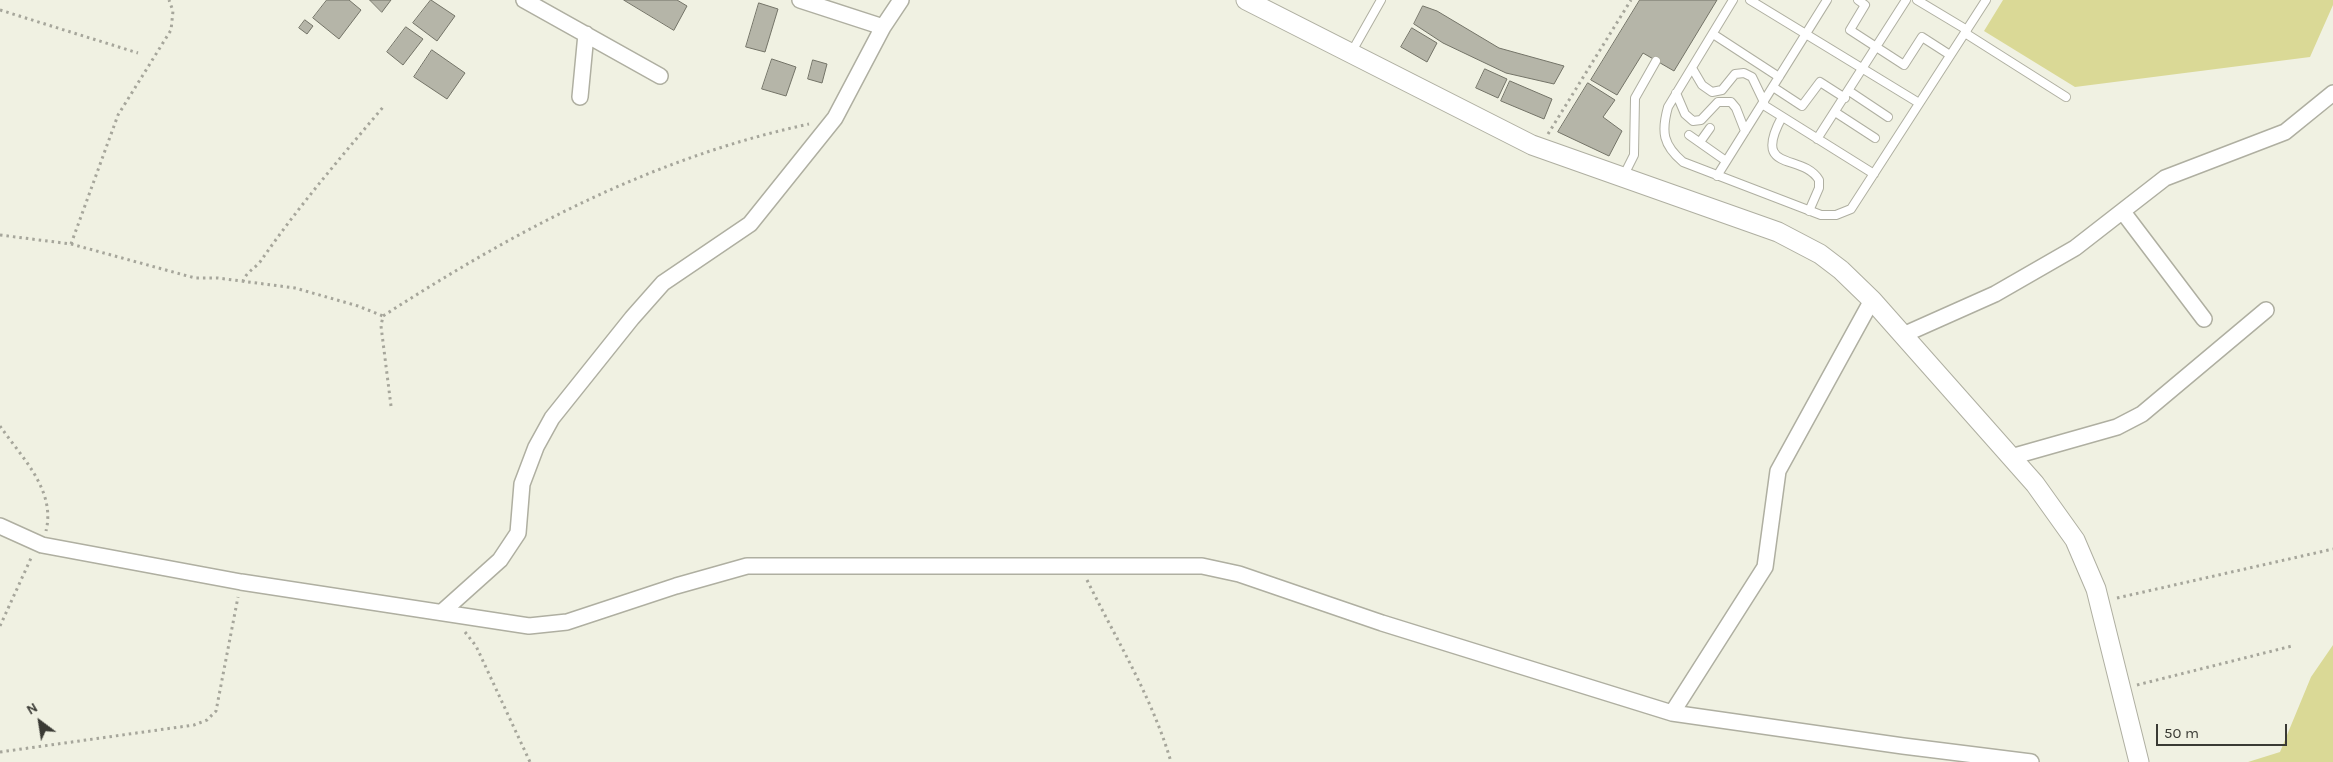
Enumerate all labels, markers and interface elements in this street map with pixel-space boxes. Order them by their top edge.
north arrow [15,697,65,747]
text: N [23,699,41,719]
scale bar [2158,714,2289,746]
text: 50 m [2164,724,2199,742]

